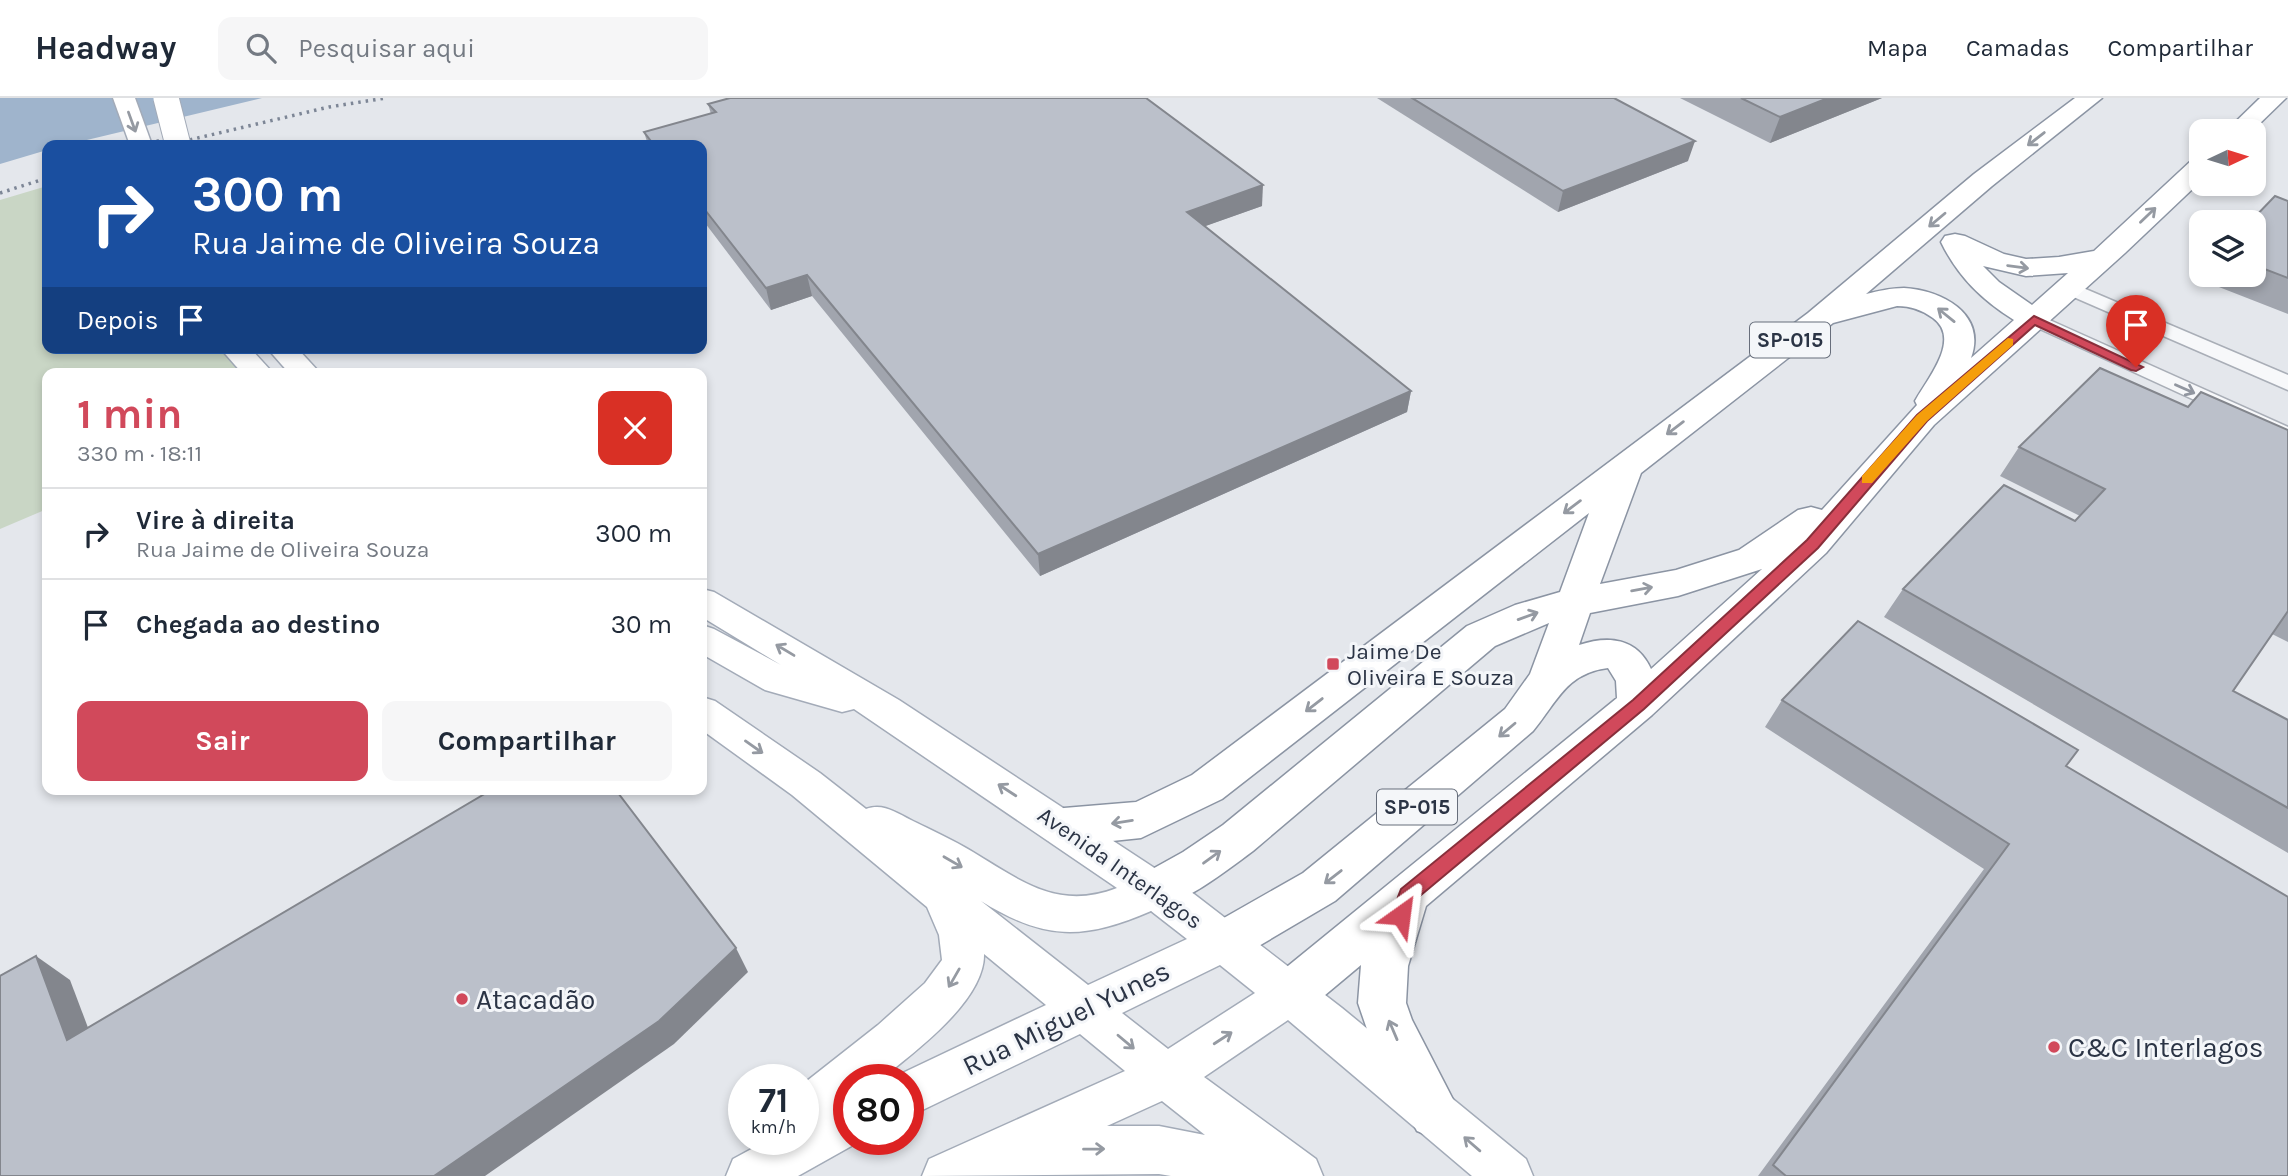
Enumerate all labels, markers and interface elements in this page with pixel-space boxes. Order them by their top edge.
search box [218,17,708,80]
text: Headway [35,29,176,67]
icon: search [242,29,280,67]
text: Pesquisar aqui [298,33,475,64]
text: Mapa [1867,34,1928,62]
text: Camadas [1966,34,2070,62]
text: Compartilhar [2108,34,2253,62]
one-way arrow [127,110,140,132]
north arrow [2189,119,2266,196]
map controls [2189,119,2266,287]
one-way arrow [2028,132,2046,147]
text: 300 m [192,166,343,223]
icon: right [77,168,168,259]
one-way arrow [2139,207,2156,224]
button: layers [2189,210,2266,287]
one-way arrow [1929,212,1947,228]
text: Rua Jaime de Oliveira Souza [192,225,600,262]
one-way arrow [2006,261,2029,274]
pin [2106,295,2166,367]
icon: arrive [172,301,210,339]
text: Depois [77,305,158,336]
icon: arrive [2117,306,2155,344]
one-way arrow [1937,308,1955,323]
road number: SP-015 [1750,322,1830,358]
one-way arrow [2174,383,2195,396]
text: 1 min [77,389,182,439]
button: close [598,391,672,465]
one-way arrow [1667,421,1685,436]
text: 330 m · 18:11 [77,440,202,467]
one-way arrow [1563,499,1582,514]
text: Vire à direita [136,505,295,536]
icon: right [77,515,115,553]
text: 300 m [595,518,672,549]
text: Rua Jaime de Oliveira Souza [136,536,429,563]
one-way arrow [1630,582,1653,596]
icon: arrive [77,606,115,644]
text: Chegada ao destino [136,609,380,640]
text: 30 m [611,609,672,640]
one-way arrow [1517,609,1539,621]
place label: Jaime De Oliveira E Souza [1347,638,1514,691]
one-way arrow [775,643,795,657]
marker: Jaime De Oliveira E Souza [1325,656,1341,672]
one-way arrow [1305,698,1324,712]
button: Sair [77,701,368,781]
button: Compartilhar [382,701,672,781]
one-way arrow [1498,722,1516,738]
one-way arrow [744,740,763,754]
one-way arrow [997,783,1017,797]
road number: SP-015 [1377,790,1457,824]
street label: Avenida Interlagos [1033,801,1207,935]
one-way arrow [1111,816,1134,829]
one-way arrow [1203,849,1221,864]
one-way arrow [943,855,963,869]
one-way arrow [1324,869,1342,884]
position arrow [1364,878,1438,952]
street label: Rua Miguel Yunes [957,954,1175,1082]
one-way arrow [947,967,961,987]
place label: Atacadão [476,983,595,1016]
marker: Atacadão [454,991,470,1007]
one-way arrow [1386,1020,1399,1042]
one-way arrow [1213,1031,1232,1045]
place label: C&C Interlagos [2068,1031,2263,1064]
one-way arrow [1116,1034,1134,1050]
marker: C&C Interlagos [2046,1039,2062,1055]
speed limit sign: 80 [833,1064,924,1155]
text: 71 [759,1080,788,1121]
text: km/h [751,1116,796,1138]
one-way arrow [1463,1136,1481,1152]
one-way arrow [1082,1142,1105,1156]

